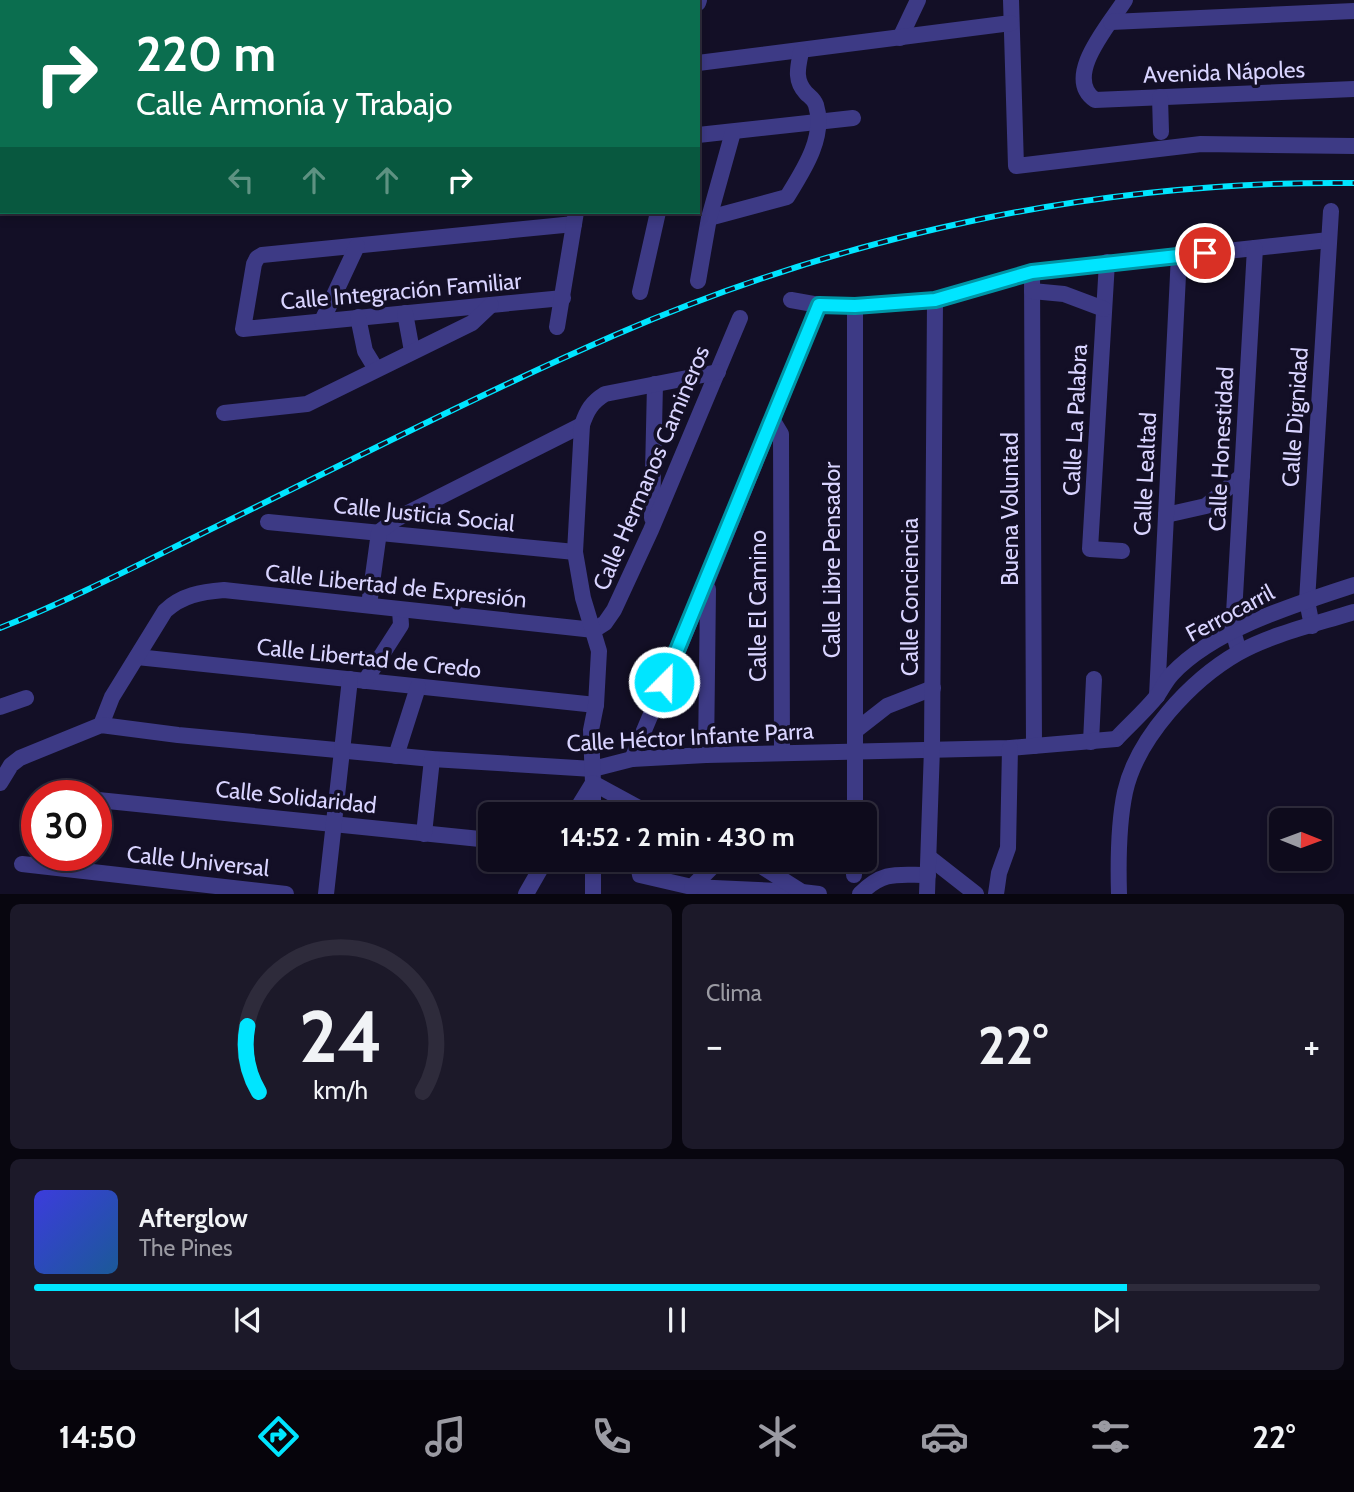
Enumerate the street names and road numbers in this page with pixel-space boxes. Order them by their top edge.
street label: Avenida Nápoles [1143,55,1305,89]
street label: Calle Integración Familiar [279,266,523,315]
street label: Calle Hermanos Camineros [587,341,715,595]
street label: Calle La Palabra [1057,343,1093,497]
street label: Calle Dignidad [1276,346,1314,488]
street label: Calle Honestidad [1203,366,1239,532]
street label: Calle Lealtad [1128,411,1162,537]
street label: Buena Voluntad [996,432,1024,586]
street label: Calle Libre Pensador [818,461,846,658]
street label: Calle Justicia Social [332,491,517,538]
street label: Calle Conciencia [896,518,924,676]
street label: Calle El Camino [744,530,772,682]
street label: Calle Libertad de Expresión [264,558,528,614]
street label: Ferrocarril [1181,578,1279,648]
street label: Calle Libertad de Credo [255,632,483,684]
street label: Calle Héctor Infante Parra [566,717,814,757]
street label: Calle Solidaridad [214,775,378,819]
street label: Calle Universal [125,840,271,882]

